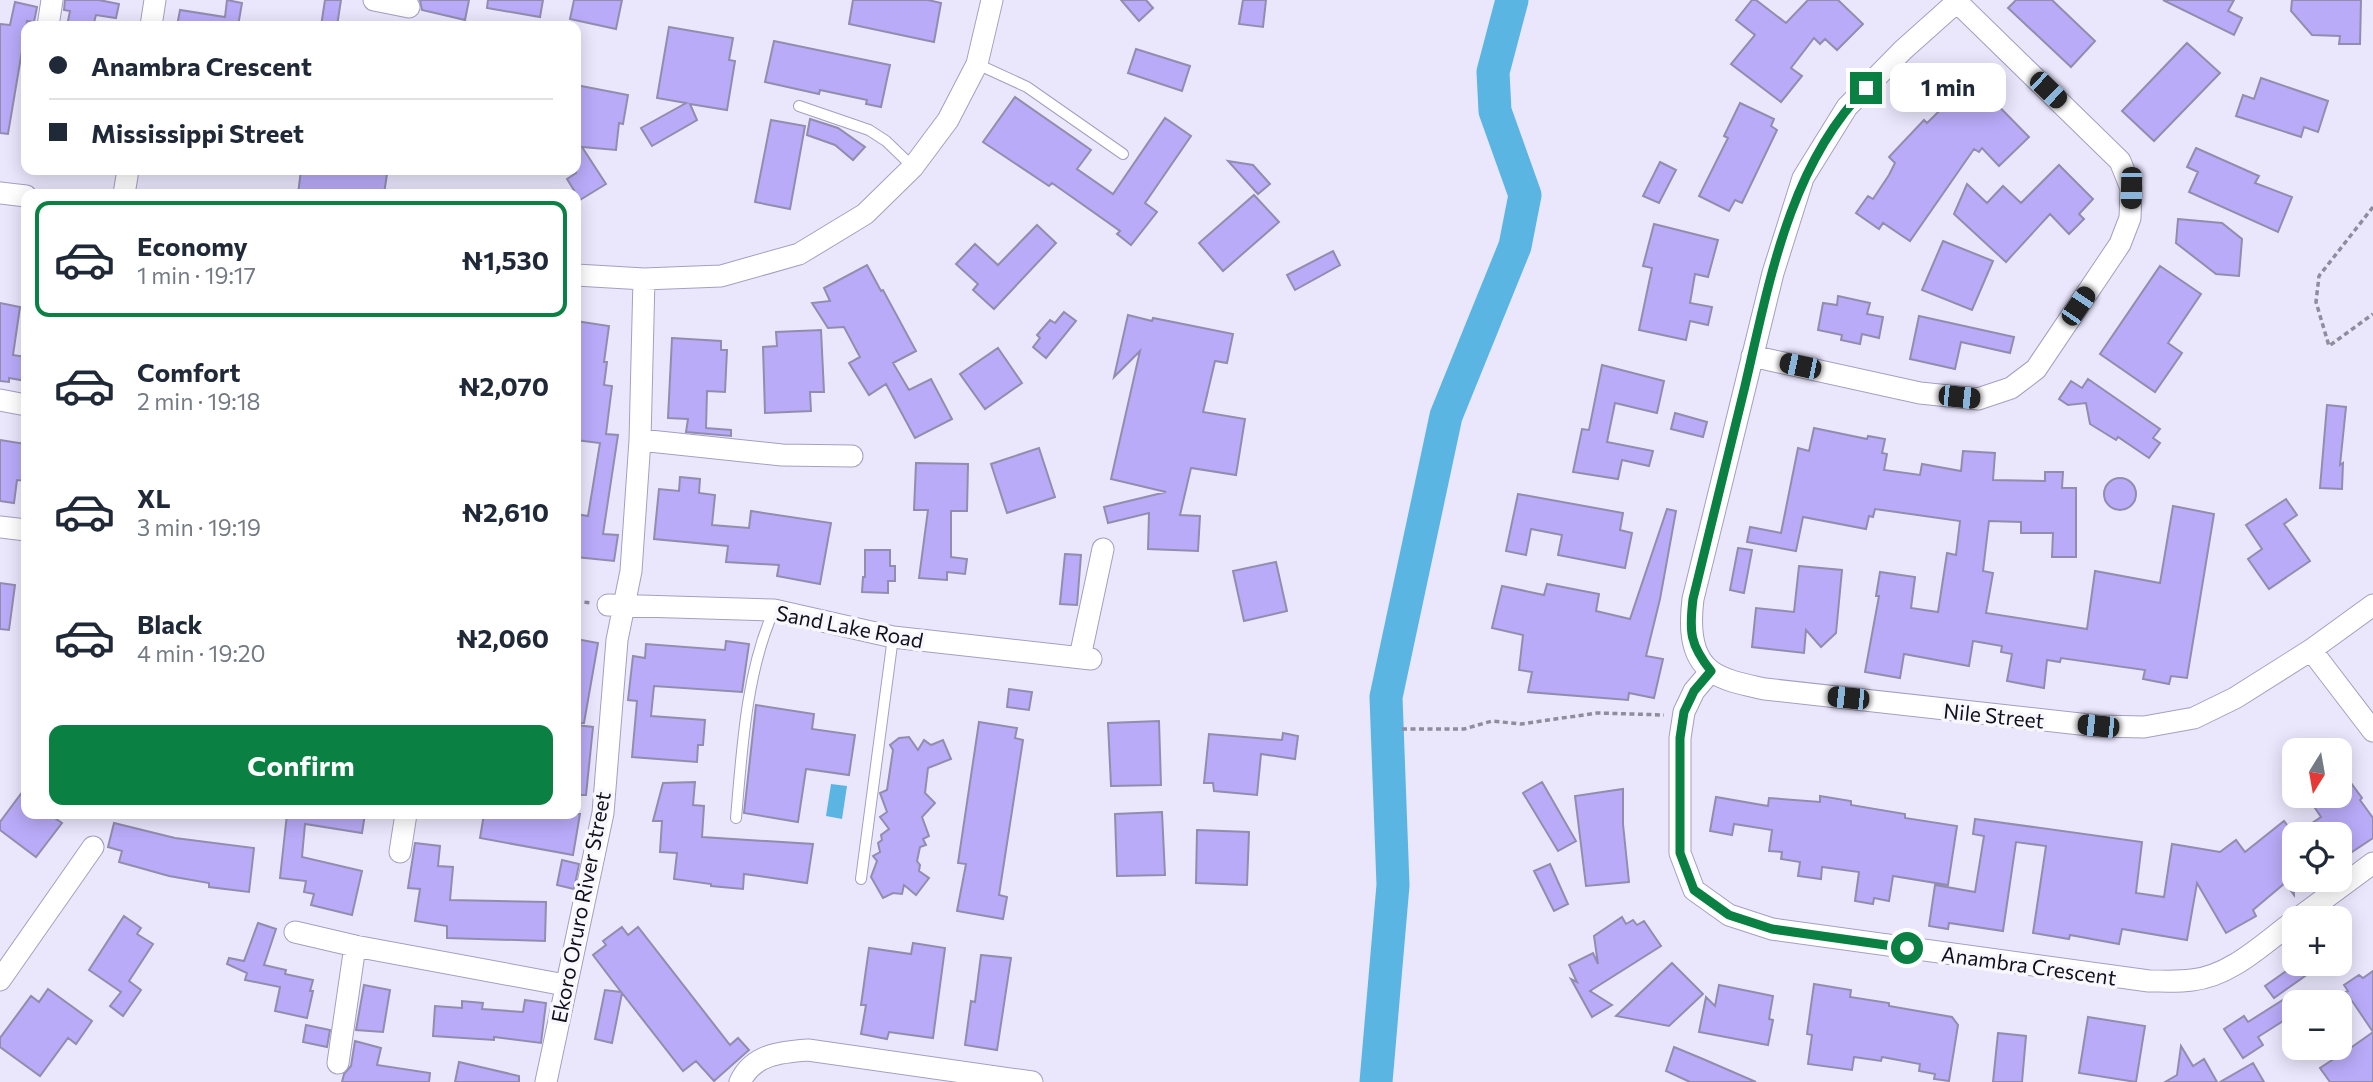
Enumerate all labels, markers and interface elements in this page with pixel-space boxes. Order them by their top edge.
text: Anambra Crescent [91,50,312,81]
callout: 1 min [1890,64,2006,112]
car [2026,68,2071,112]
route end [1850,72,1882,104]
text: 1 min [1921,73,1975,101]
text: Mississippi Street [91,117,304,148]
car [2121,167,2142,209]
icon: car [53,228,116,291]
text: Economy [137,230,248,261]
text: ₦1,530 [462,244,549,275]
text: 1 min · 19:17 [137,261,256,289]
car [2058,283,2099,329]
car [1778,351,1823,381]
icon: car [53,354,116,417]
text: Comfort [137,356,240,387]
text: ₦2,070 [459,370,549,401]
car [1938,384,1981,410]
text: 2 min · 19:18 [137,387,261,415]
icon: car [53,480,116,543]
text: XL [137,482,171,513]
text: ₦2,610 [462,496,549,527]
text: 3 min · 19:19 [137,513,261,541]
street label: Sand Lake Road [774,599,926,653]
icon: car [53,606,116,669]
text: Black [137,608,203,639]
text: ₦2,060 [457,622,549,653]
text: 4 min · 19:20 [137,639,266,667]
car [1827,685,1870,711]
street label: Nile Street [1942,697,2046,733]
car [2077,713,2120,739]
button: Confirm [49,725,553,805]
north arrow [2282,738,2352,808]
map controls [2282,738,2352,1060]
street label: Ekoro Oruro River Street [545,789,615,1025]
button: locate [2282,822,2352,892]
button: + [2282,906,2352,976]
route start [1891,932,1923,964]
street label: Anambra Crescent [1940,940,2118,990]
button: − [2282,990,2352,1060]

